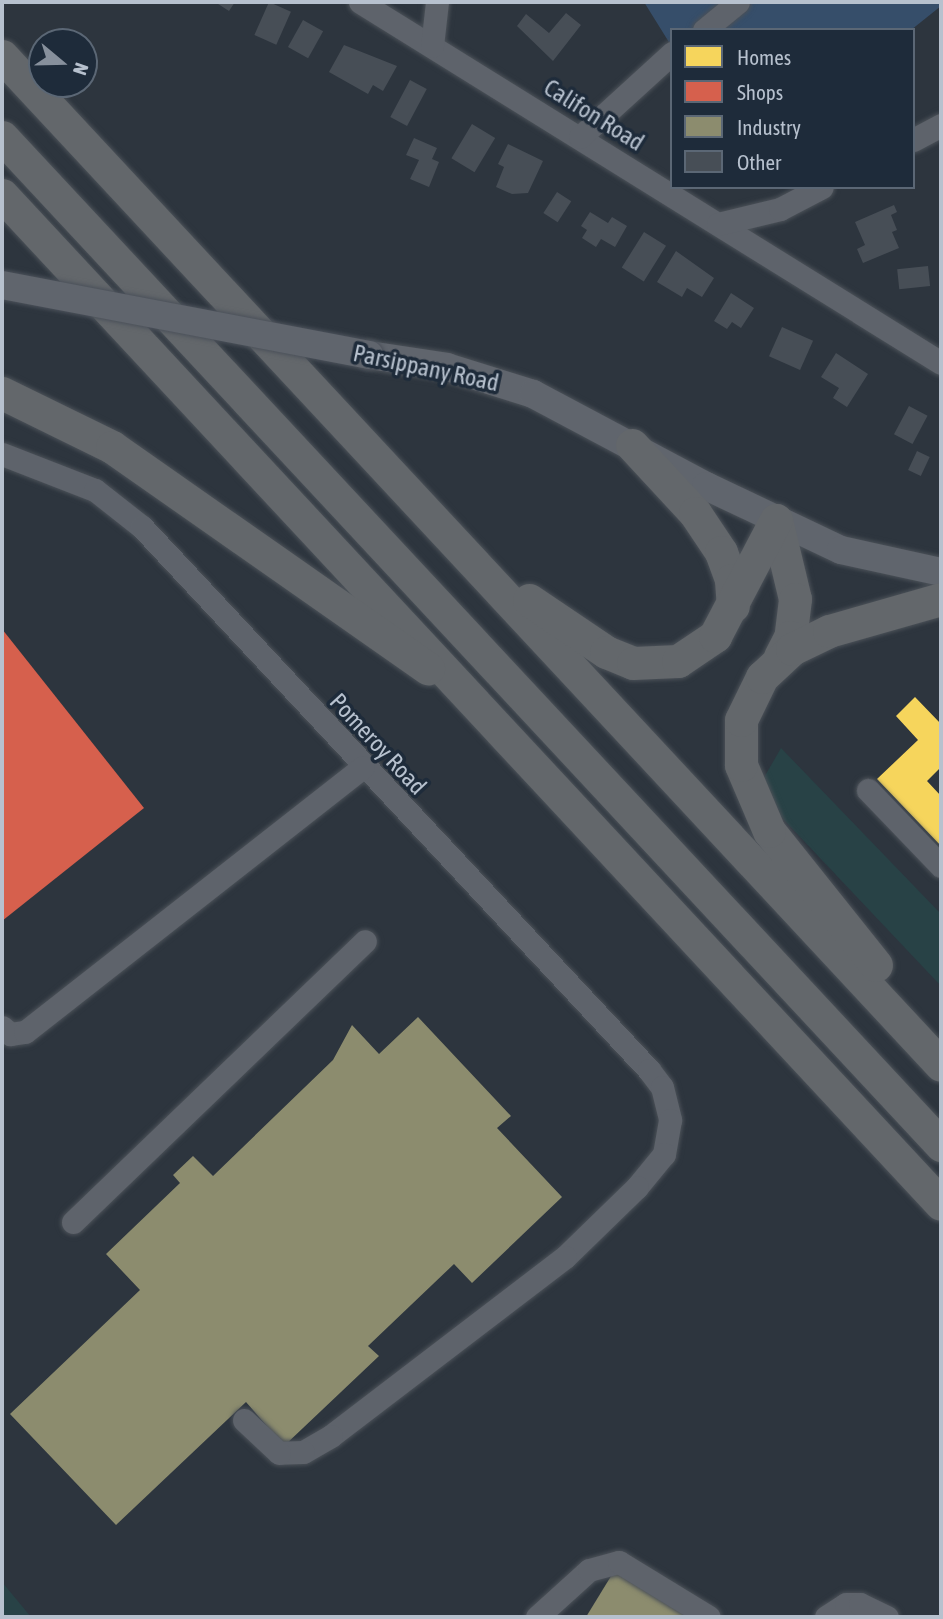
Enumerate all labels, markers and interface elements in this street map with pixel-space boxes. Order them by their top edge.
north arrow [28,28,98,98]
legend [670,28,915,189]
text: Homes [737,45,791,69]
text: N [69,60,93,78]
street label: Califon Road [539,73,649,157]
text: Shops [737,80,783,104]
text: Industry [737,115,801,139]
text: Other [737,150,781,174]
street label: Parsippany Road [351,339,501,397]
street label: Pomeroy Road [324,687,432,801]

